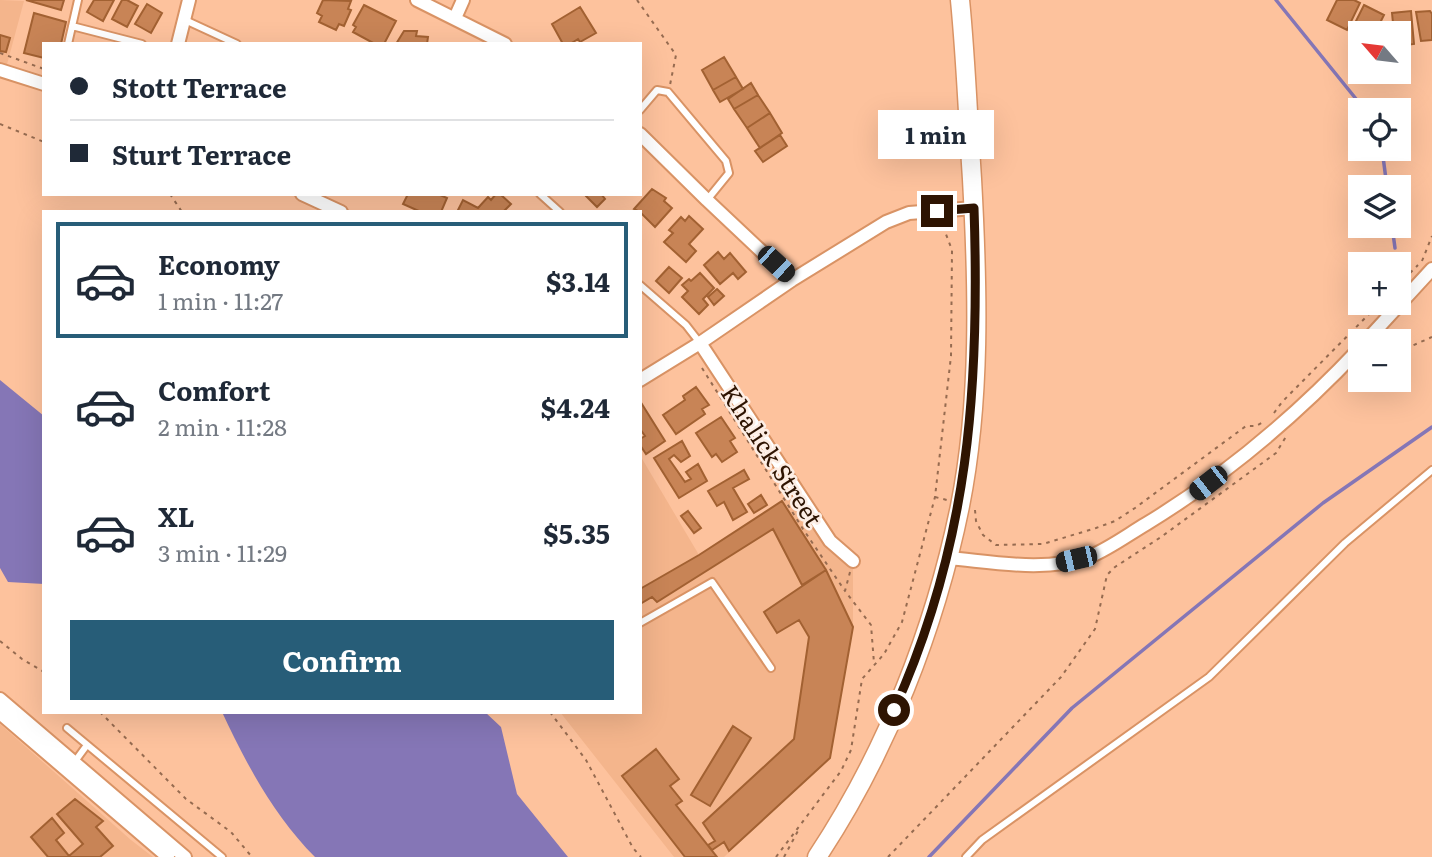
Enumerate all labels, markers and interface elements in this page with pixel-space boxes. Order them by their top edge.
north arrow [1348,21,1410,84]
map controls [1348,21,1411,392]
text: Stott Terrace [112,67,287,106]
button: locate [1348,98,1411,161]
callout: 1 min [879,110,995,158]
text: 1 min [905,117,967,151]
text: Sturt Terrace [112,134,291,173]
button: layers [1348,175,1411,238]
route end [921,195,953,227]
car [754,242,799,286]
text: Economy [158,244,280,283]
icon: car [74,249,137,312]
button: + [1348,252,1411,315]
text: $3.14 [546,261,610,300]
text: 1 min · 11:27 [158,283,283,317]
button: − [1348,329,1411,392]
text: Comfort [158,370,270,409]
icon: car [74,375,137,438]
street label: Khalick Street [714,377,832,533]
text: $4.24 [541,387,610,426]
text: 2 min · 11:28 [158,409,287,443]
car [1185,462,1232,504]
text: XL [158,496,195,535]
icon: car [74,501,137,564]
text: $5.35 [543,513,610,552]
text: 3 min · 11:29 [158,535,287,569]
car [1054,544,1099,574]
button: Confirm [70,620,614,700]
route start [878,694,910,726]

